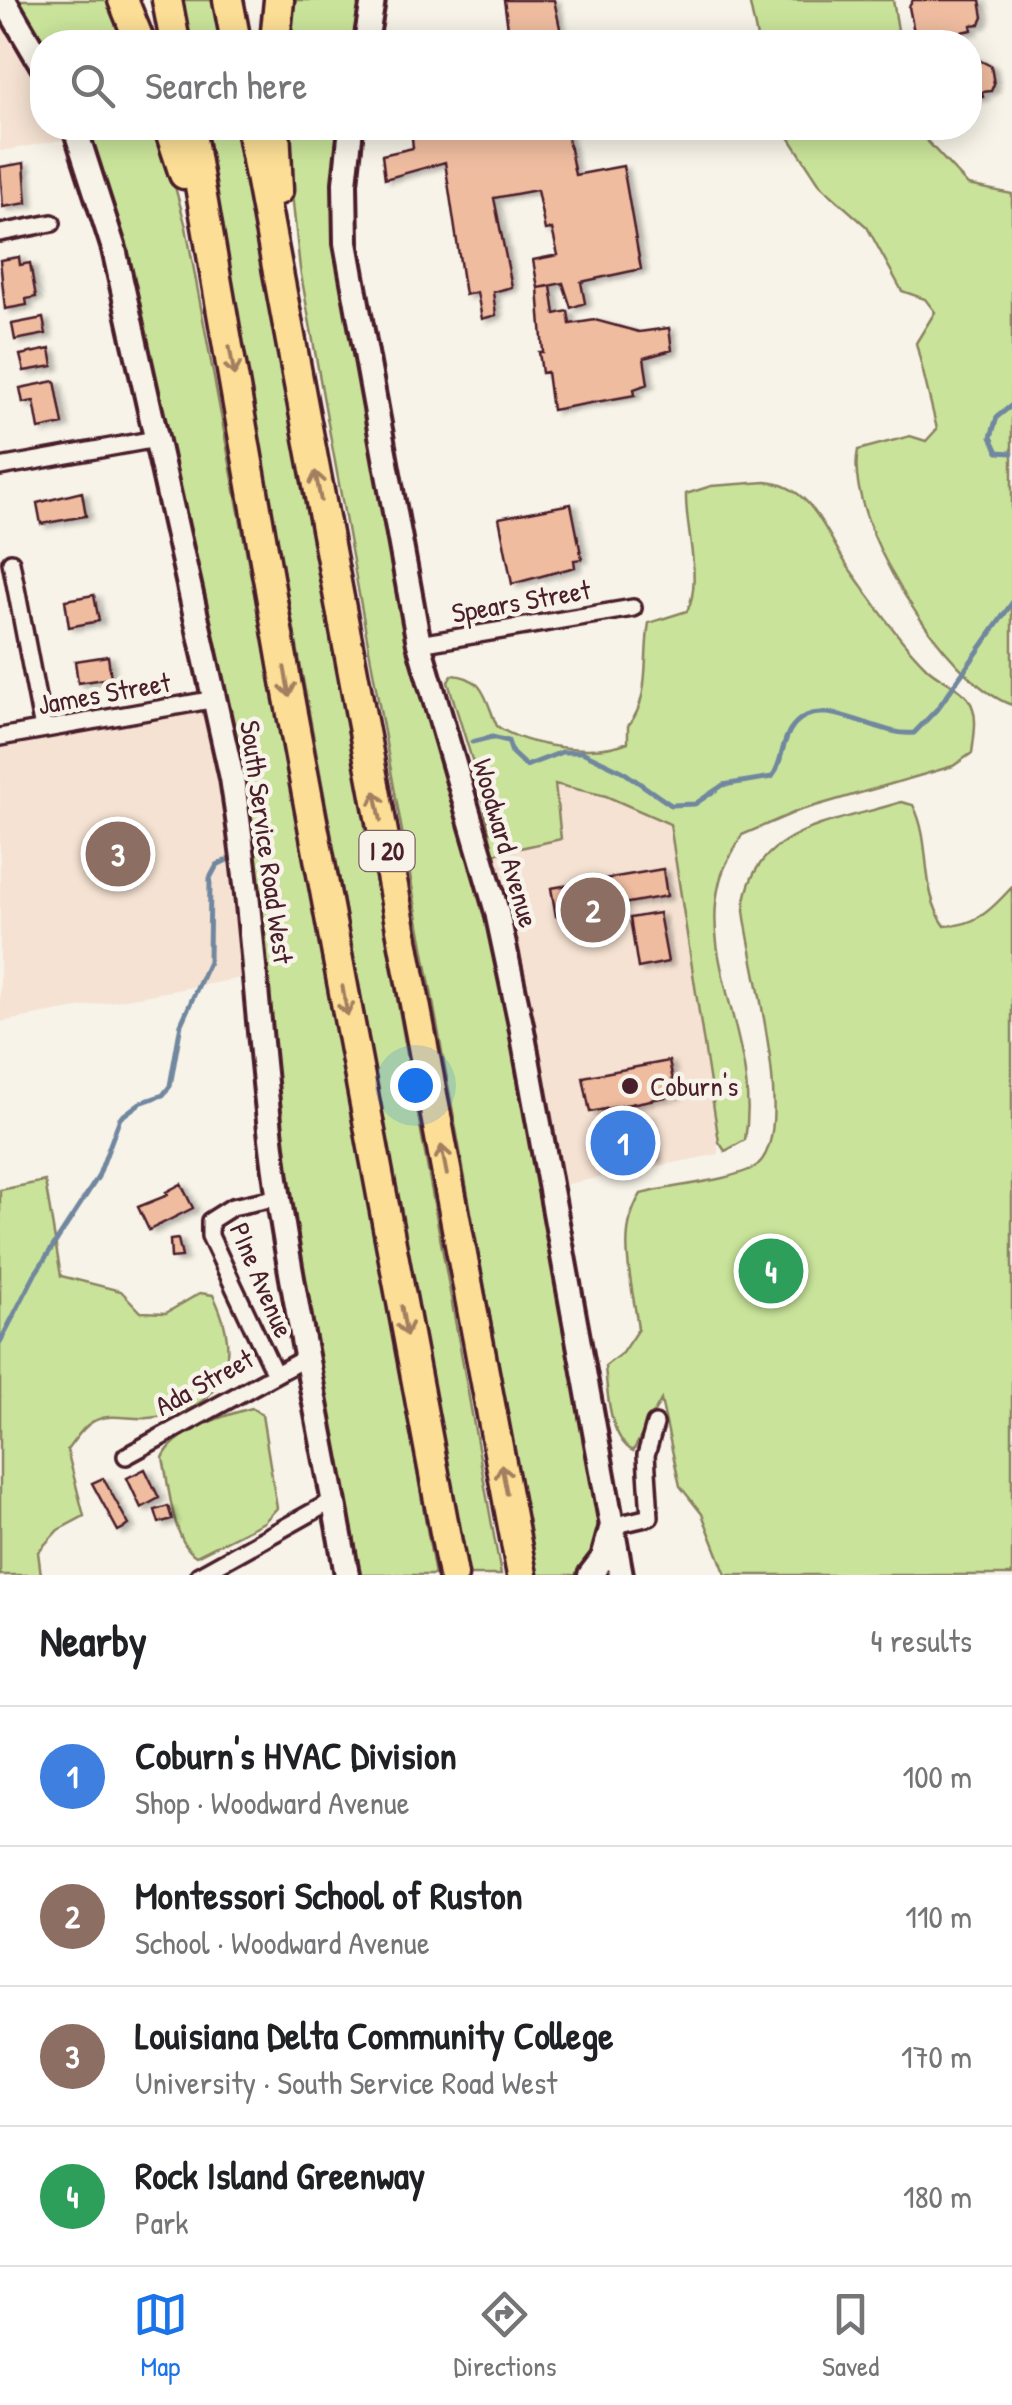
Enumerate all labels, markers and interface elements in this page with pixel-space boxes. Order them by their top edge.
search box [30,30,982,140]
icon: search [65,58,120,113]
text: Search here [145,59,307,111]
one-way arrow [223,345,242,377]
one-way arrow [308,471,327,503]
street label: Spears Street [449,570,594,632]
street label: James Street [35,663,174,723]
one-way arrow [278,665,297,697]
street label: South Service Road West [231,718,303,966]
street label: Woodward Avenue [464,754,548,932]
one-way arrow [368,790,387,823]
pin: 3 [86,816,150,892]
road number: I 20 [360,831,414,871]
pin: 2 [560,872,626,948]
one-way arrow [337,984,356,1016]
your location [390,1060,441,1111]
place label: Coburn's [650,1067,738,1105]
marker: Coburn's [619,1075,641,1097]
pin: 1 [590,1106,656,1180]
one-way arrow [434,1145,453,1177]
street label: PIne Avenue [221,1217,303,1343]
pin: 4 [738,1234,804,1308]
one-way arrow [395,1304,414,1337]
street label: Ada Street [148,1339,260,1425]
one-way arrow [494,1464,513,1496]
text: Nearby [40,1612,147,1669]
text: 4 results [871,1619,972,1662]
text: Coburn's HVAC Division [135,1729,457,1781]
text: 1 [67,1755,78,1798]
text: 100 m [903,1755,972,1798]
text: Shop · Woodward Avenue [135,1781,410,1824]
text: Montessori School of Ruston [135,1869,523,1921]
text: 2 [65,1895,80,1938]
text: 110 m [905,1895,972,1938]
text: School · Woodward Avenue [135,1921,430,1964]
text: Louisiana Delta Community College [135,2009,613,2061]
text: 3 [65,2035,80,2078]
text: 170 m [901,2035,972,2078]
text: University · South Service Road West [135,2061,557,2104]
text: Rock Island Greenway [135,2149,425,2201]
text: 4 [66,2175,79,2218]
text: 180 m [903,2175,972,2218]
text: Park [135,2201,189,2244]
tab: Map [133,2287,188,2385]
tab: Directions [453,2287,556,2385]
tab: Saved [822,2287,879,2385]

